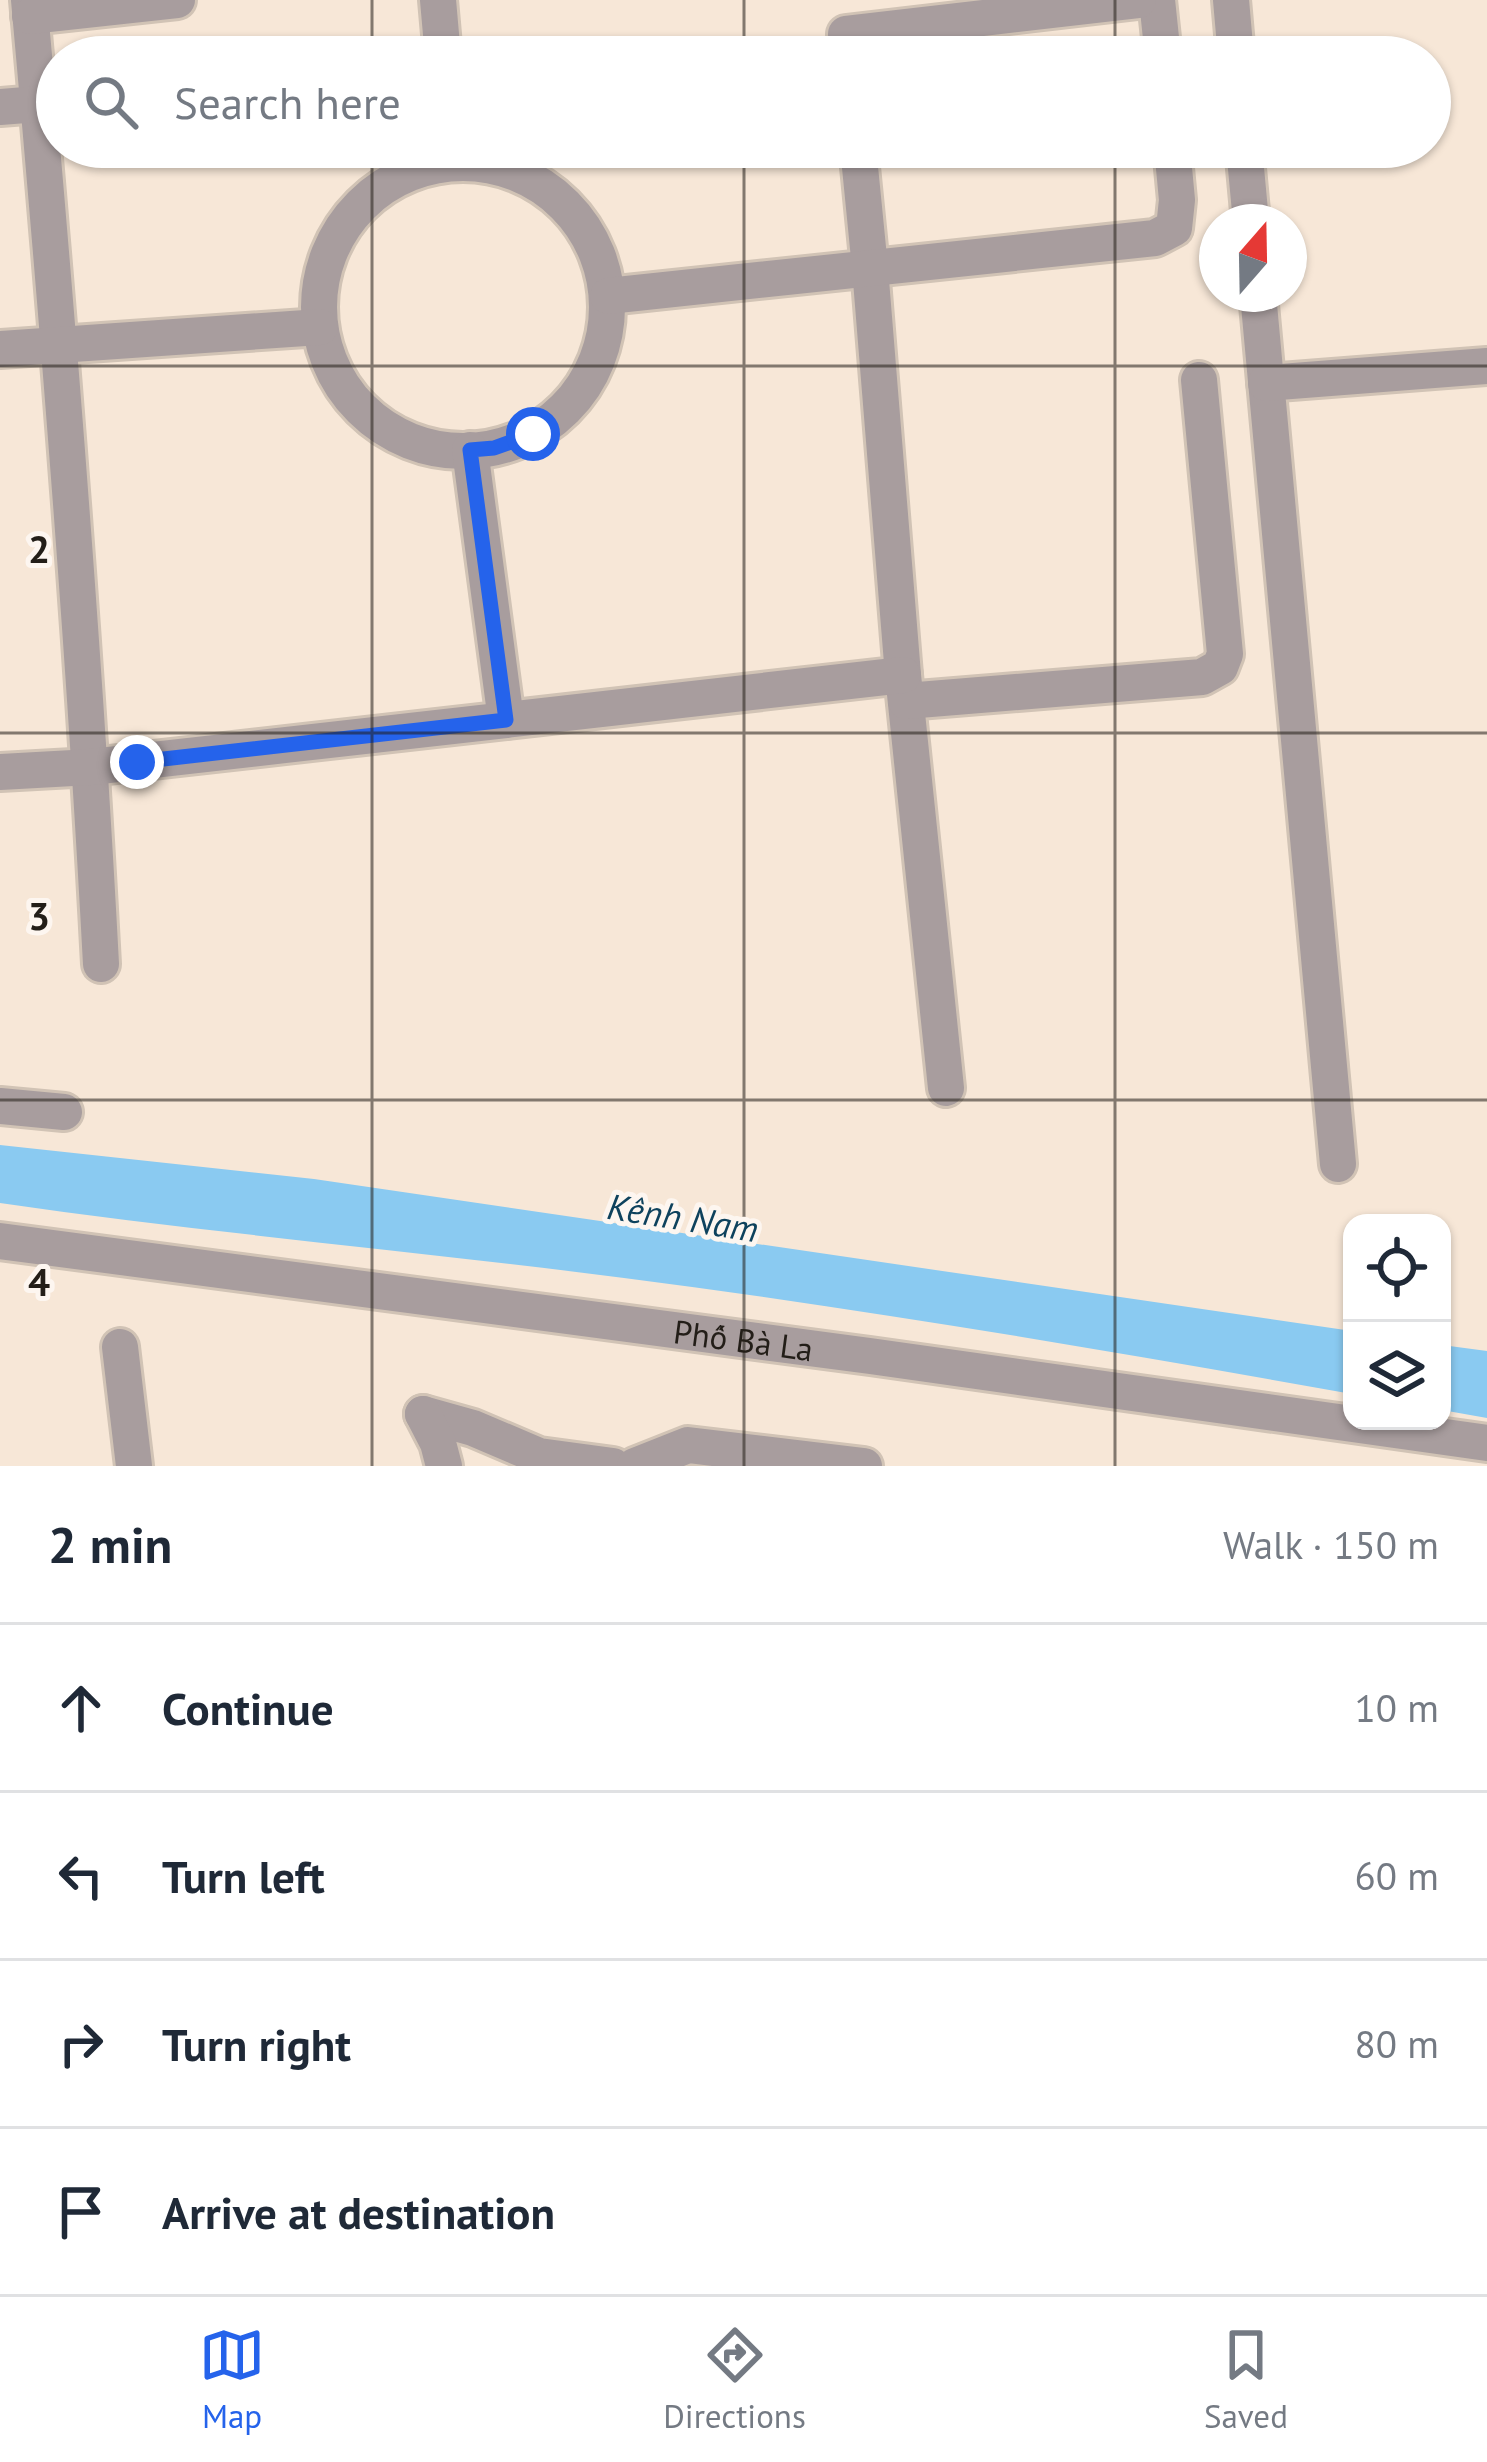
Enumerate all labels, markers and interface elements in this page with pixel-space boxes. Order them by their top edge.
search box [36,36,1451,168]
icon: search [78,69,144,135]
text: Search here [174,73,401,131]
north arrow [1199,204,1307,312]
route start [506,407,560,461]
text: 2 [28,523,50,574]
route end [110,735,164,789]
text: 3 [28,890,50,941]
water label: Kênh Nam [604,1182,762,1252]
map controls [1343,1214,1451,1430]
button: locate [1343,1214,1451,1322]
text: 4 [28,1256,50,1307]
street label: Phố Bà La [671,1309,816,1370]
button: layers [1343,1322,1451,1430]
text: 2 min [48,1511,172,1577]
text: Walk · 150 m [1223,1519,1439,1570]
icon: ahead [48,1675,114,1741]
text: Continue [162,1679,334,1737]
text: 10 m [1354,1682,1439,1733]
icon: left [48,1843,114,1909]
text: Turn left [162,1847,325,1905]
text: 60 m [1354,1850,1439,1901]
icon: right [48,2011,114,2077]
text: Turn right [162,2015,351,2073]
text: 80 m [1354,2018,1439,2069]
icon: arrive [48,2179,114,2245]
text: Arrive at destination [162,2183,555,2241]
tab: Map [199,2322,265,2437]
tab: Directions [663,2322,806,2437]
tab: Saved [1204,2322,1288,2437]

